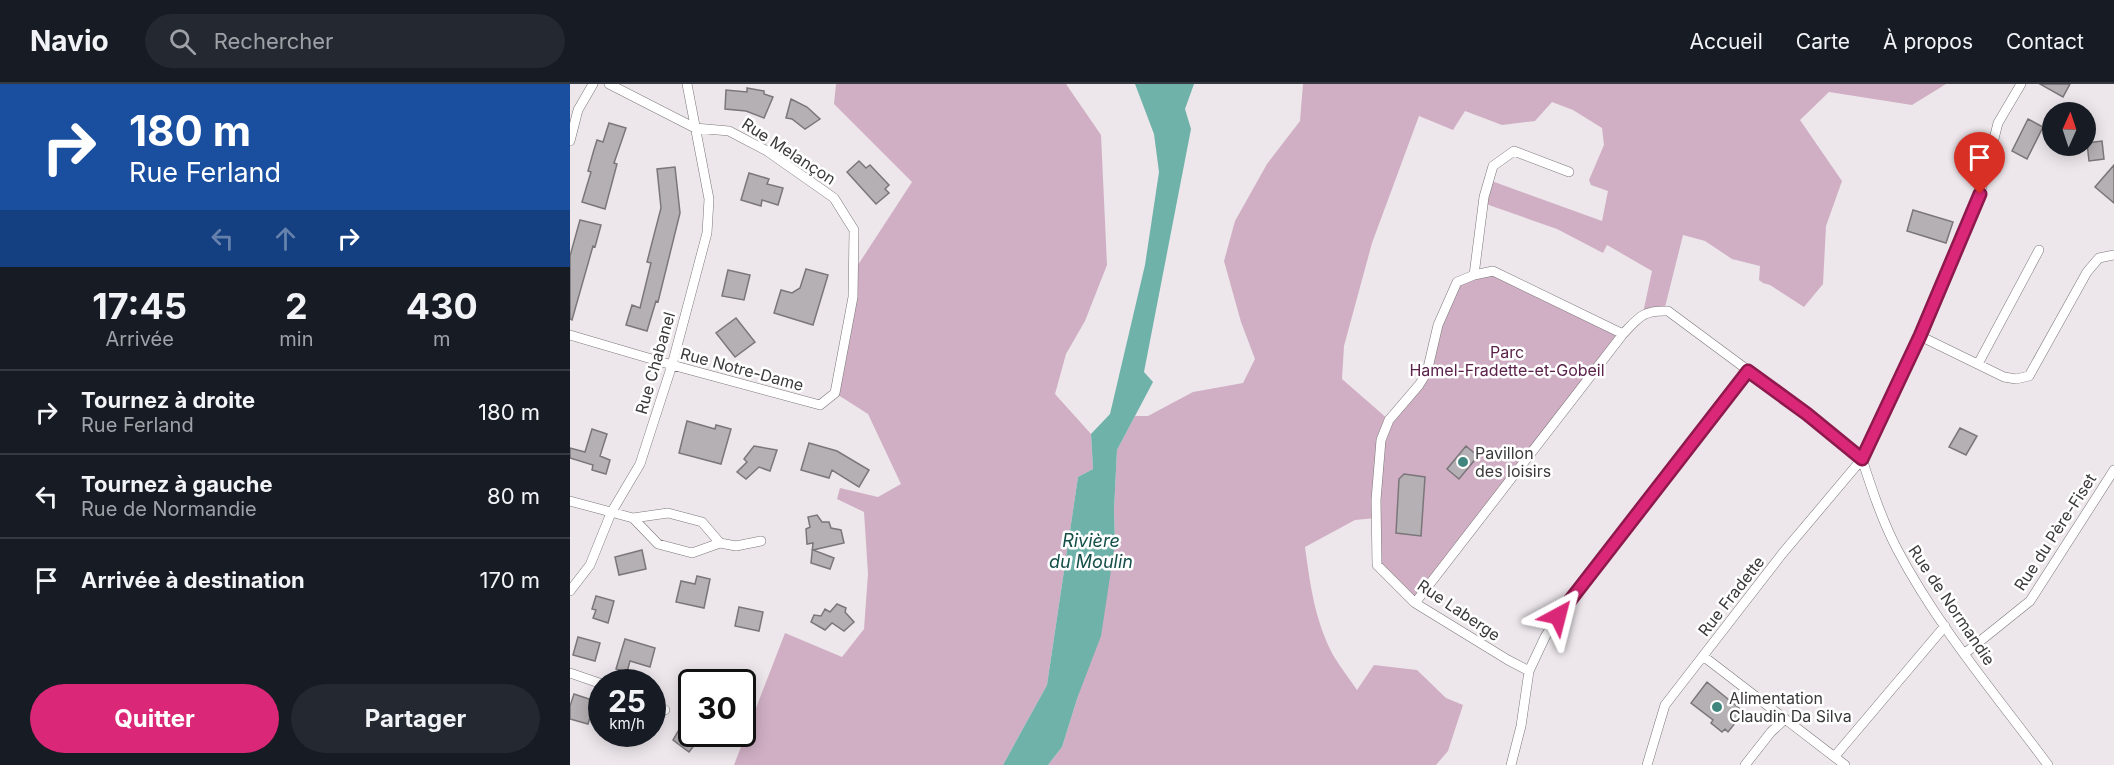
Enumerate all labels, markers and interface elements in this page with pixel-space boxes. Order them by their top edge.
search box [145,14,565,68]
text: Navio [30,24,109,58]
icon: search [166,25,199,58]
text: Rechercher [214,28,333,54]
text: Accueil [1689,29,1763,54]
text: Carte [1796,29,1850,54]
text: À propos [1883,29,1973,54]
text: Contact [2006,29,2084,54]
north arrow [2042,102,2096,156]
map controls [2042,102,2096,156]
text: 180 m [129,105,251,156]
icon: right [30,108,108,186]
street label: Rue Melançon [738,113,840,189]
pin [1954,132,2005,194]
icon: arrive [1963,141,1996,174]
text: Rue Ferland [129,156,281,189]
icon: left [206,222,239,255]
icon: ahead [269,222,302,255]
icon: right [332,222,365,255]
text: 17:45 [92,284,187,328]
text: 2 [285,284,308,328]
text: 430 [406,284,478,328]
street label: Rue Chabanel [631,310,679,416]
text: Arrivée [105,327,174,351]
text: min [279,327,313,351]
text: m [433,327,450,351]
park label: Parc Hamel-Fradette-et-Gobeil [1409,342,1605,380]
street label: Rue Notre-Dame [678,343,806,395]
text: Tournez à droite [81,387,255,413]
icon: right [30,396,63,429]
text: 180 m [478,399,540,425]
text: Rue Ferland [81,413,194,437]
place label: Pavillon des loisirs [1475,443,1551,481]
marker: Pavillon des loisirs [1456,455,1470,469]
street label: Rue du Père-Fiset [2010,470,2100,594]
text: Tournez à gauche [81,471,273,497]
icon: left [30,480,63,513]
text: 80 m [487,483,540,509]
text: Rue de Normandie [81,497,257,521]
water label: Rivière du Moulin [1049,530,1133,572]
street label: Rue de Normandie [1904,541,2000,669]
street label: Rue Fradette [1694,552,1768,640]
icon: arrive [30,564,63,597]
text: Arrivée à destination [81,567,305,593]
text: 170 m [480,567,540,593]
street label: Rue Laberge [1414,575,1504,645]
position arrow [1526,584,1590,648]
speed limit sign: 30 [678,669,756,747]
text: 25 [608,683,646,719]
button: Quitter [30,684,279,753]
button: Partager [291,684,540,753]
place label: Alimentation Claudin Da Silva [1729,688,1852,726]
marker: Alimentation Claudin Da Silva [1710,700,1724,714]
text: km/h [609,714,645,733]

